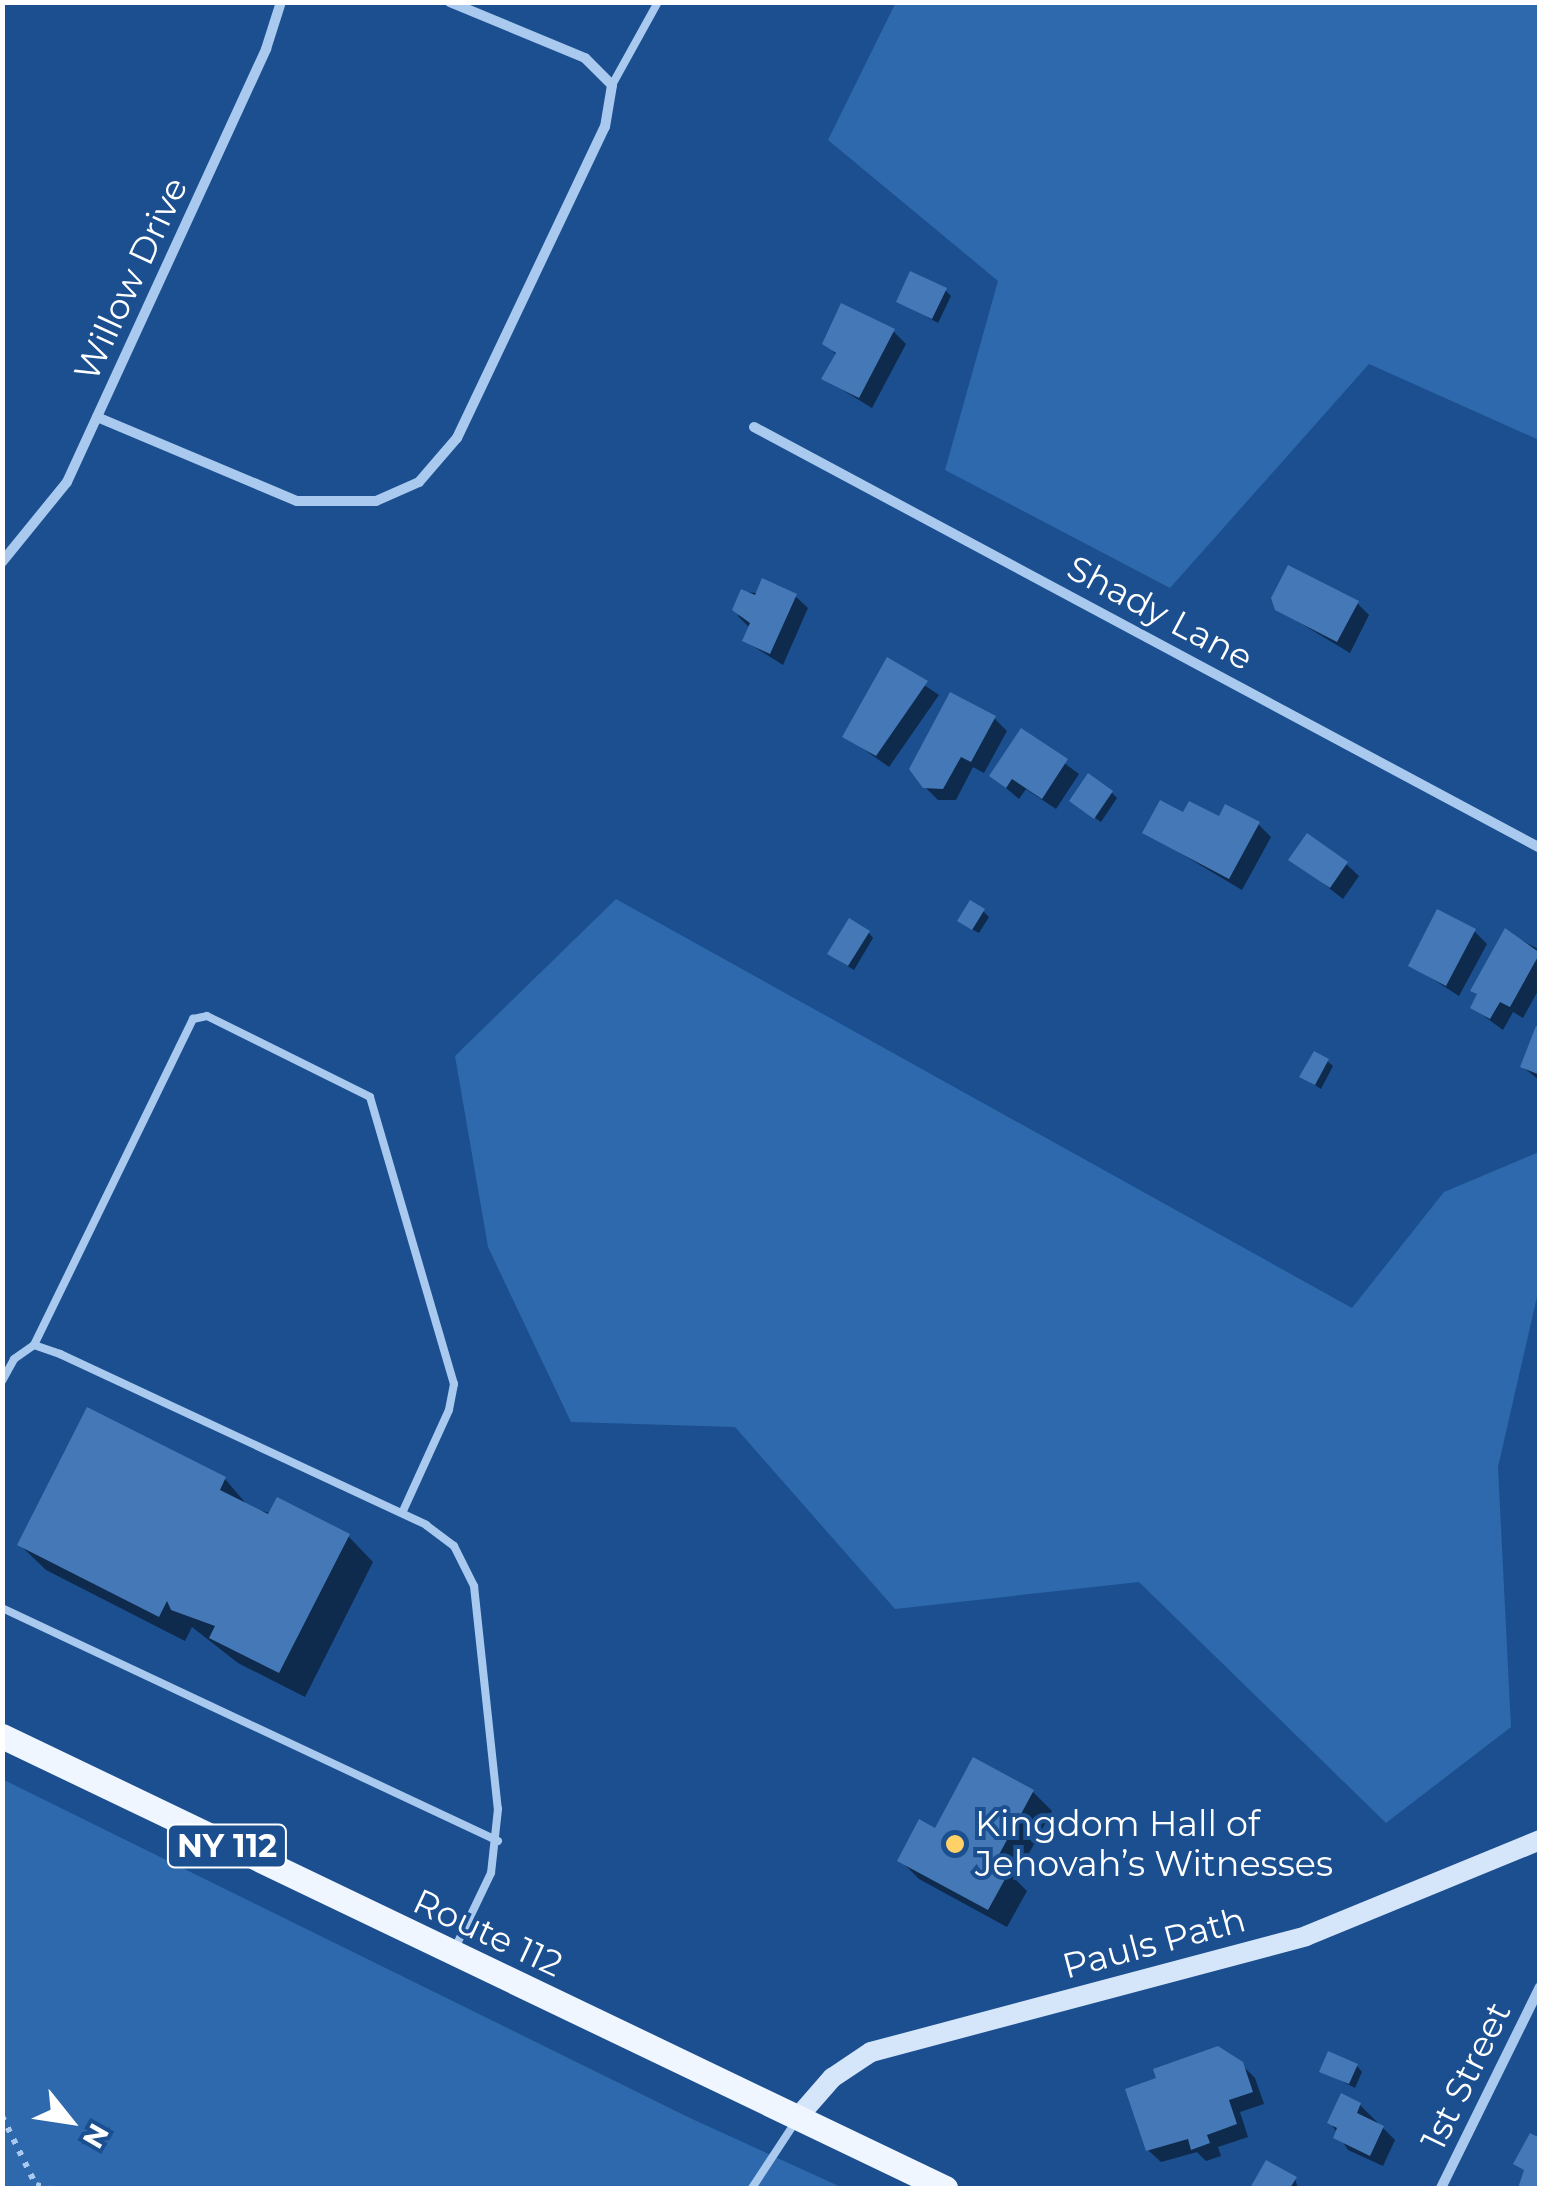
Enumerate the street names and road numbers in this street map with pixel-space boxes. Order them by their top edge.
street label: Willow Drive [66,171,196,387]
street label: Shady Lane [1060,547,1260,679]
road number: NY 112 [164,1819,290,1873]
street label: Route 112 [407,1880,569,1986]
street label: Pauls Path [1058,1898,1250,1988]
street label: 1st Street [1412,1995,1520,2157]

